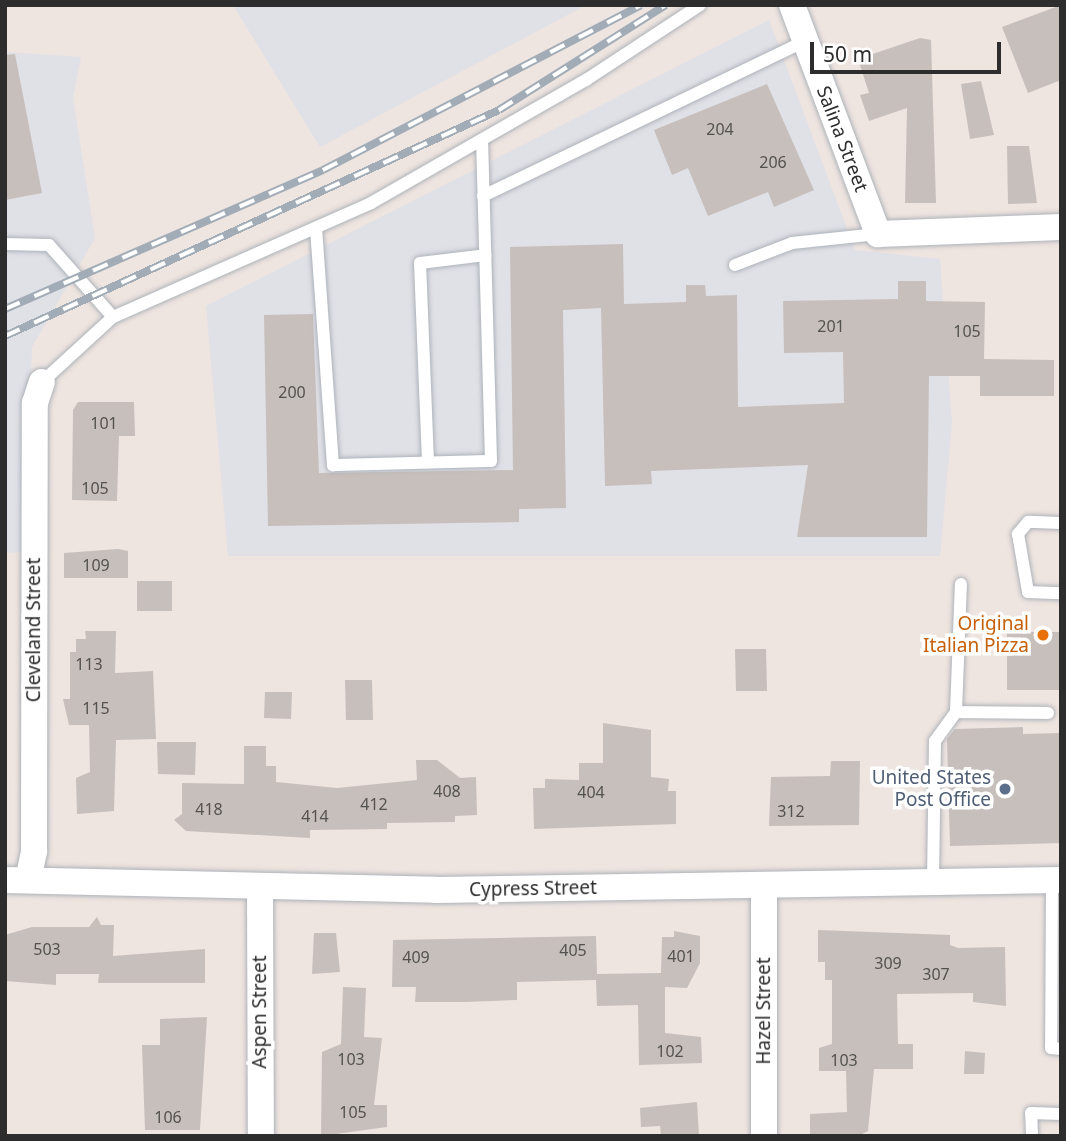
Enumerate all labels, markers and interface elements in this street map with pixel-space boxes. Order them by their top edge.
scale bar [814,28,1005,72]
text: 50 m [823,40,872,68]
street label: Salina Street [811,83,873,195]
house number: 204 [706,119,734,139]
house number: 206 [759,152,787,172]
house number: 201 [817,316,845,336]
house number: 105 [953,321,981,341]
house number: 200 [278,382,306,402]
house number: 101 [90,413,118,433]
house number: 105 [81,478,109,498]
house number: 109 [82,555,110,575]
street label: Cleveland Street [23,558,45,702]
place label: Original Italian Pizza [923,613,1029,657]
marker: Original Italian Pizza [1035,627,1051,643]
house number: 113 [75,654,103,674]
house number: 115 [82,698,110,718]
place label: United States Post Office [872,767,991,811]
house number: 408 [433,781,461,801]
marker: United States Post Office [997,781,1013,797]
house number: 404 [577,782,605,802]
house number: 412 [360,794,388,814]
house number: 418 [195,799,223,819]
house number: 312 [777,801,805,821]
house number: 414 [301,806,329,826]
street label: Cypress Street [469,876,597,902]
house number: 503 [33,939,61,959]
house number: 405 [559,940,587,960]
house number: 401 [667,946,695,966]
house number: 409 [402,947,430,967]
house number: 309 [874,953,902,973]
street label: Aspen Street [249,955,271,1069]
street label: Hazel Street [753,957,775,1065]
house number: 307 [922,964,950,984]
house number: 102 [656,1041,684,1061]
house number: 103 [337,1049,365,1069]
house number: 103 [830,1050,858,1070]
house number: 105 [339,1102,367,1122]
house number: 106 [154,1107,182,1127]

